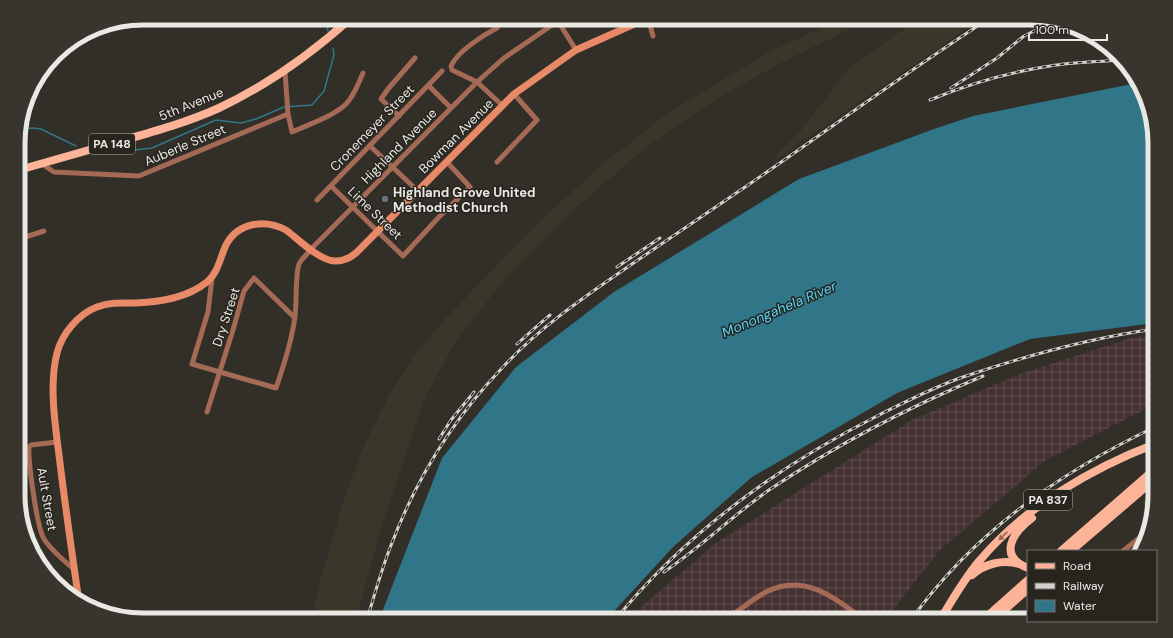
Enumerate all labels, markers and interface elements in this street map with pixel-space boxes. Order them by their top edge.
scale bar [1029,16,1107,42]
text: 100 m [1035,22,1069,38]
street label: Cronemeyer Street [326,81,418,175]
street label: 5th Avenue [156,83,226,125]
street label: Bowman Avenue [415,95,497,177]
street label: Highland Avenue [358,105,440,187]
street label: Auberle Street [142,120,228,170]
road number: PA 148 [89,134,135,154]
street label: Lime Street [344,183,406,243]
place label: Highland Grove United Methodist Church [393,184,535,216]
marker: Highland Grove United Methodist Church [380,194,390,204]
water label: Monongahela River [719,276,840,341]
street label: Dry Street [208,285,244,349]
street label: Ault Street [33,466,61,532]
road number: PA 837 [1024,490,1072,510]
one-way arrow [998,531,1008,541]
legend [1027,550,1157,622]
text: Road [1063,558,1091,574]
text: Railway [1063,578,1104,594]
text: Water [1063,598,1097,614]

